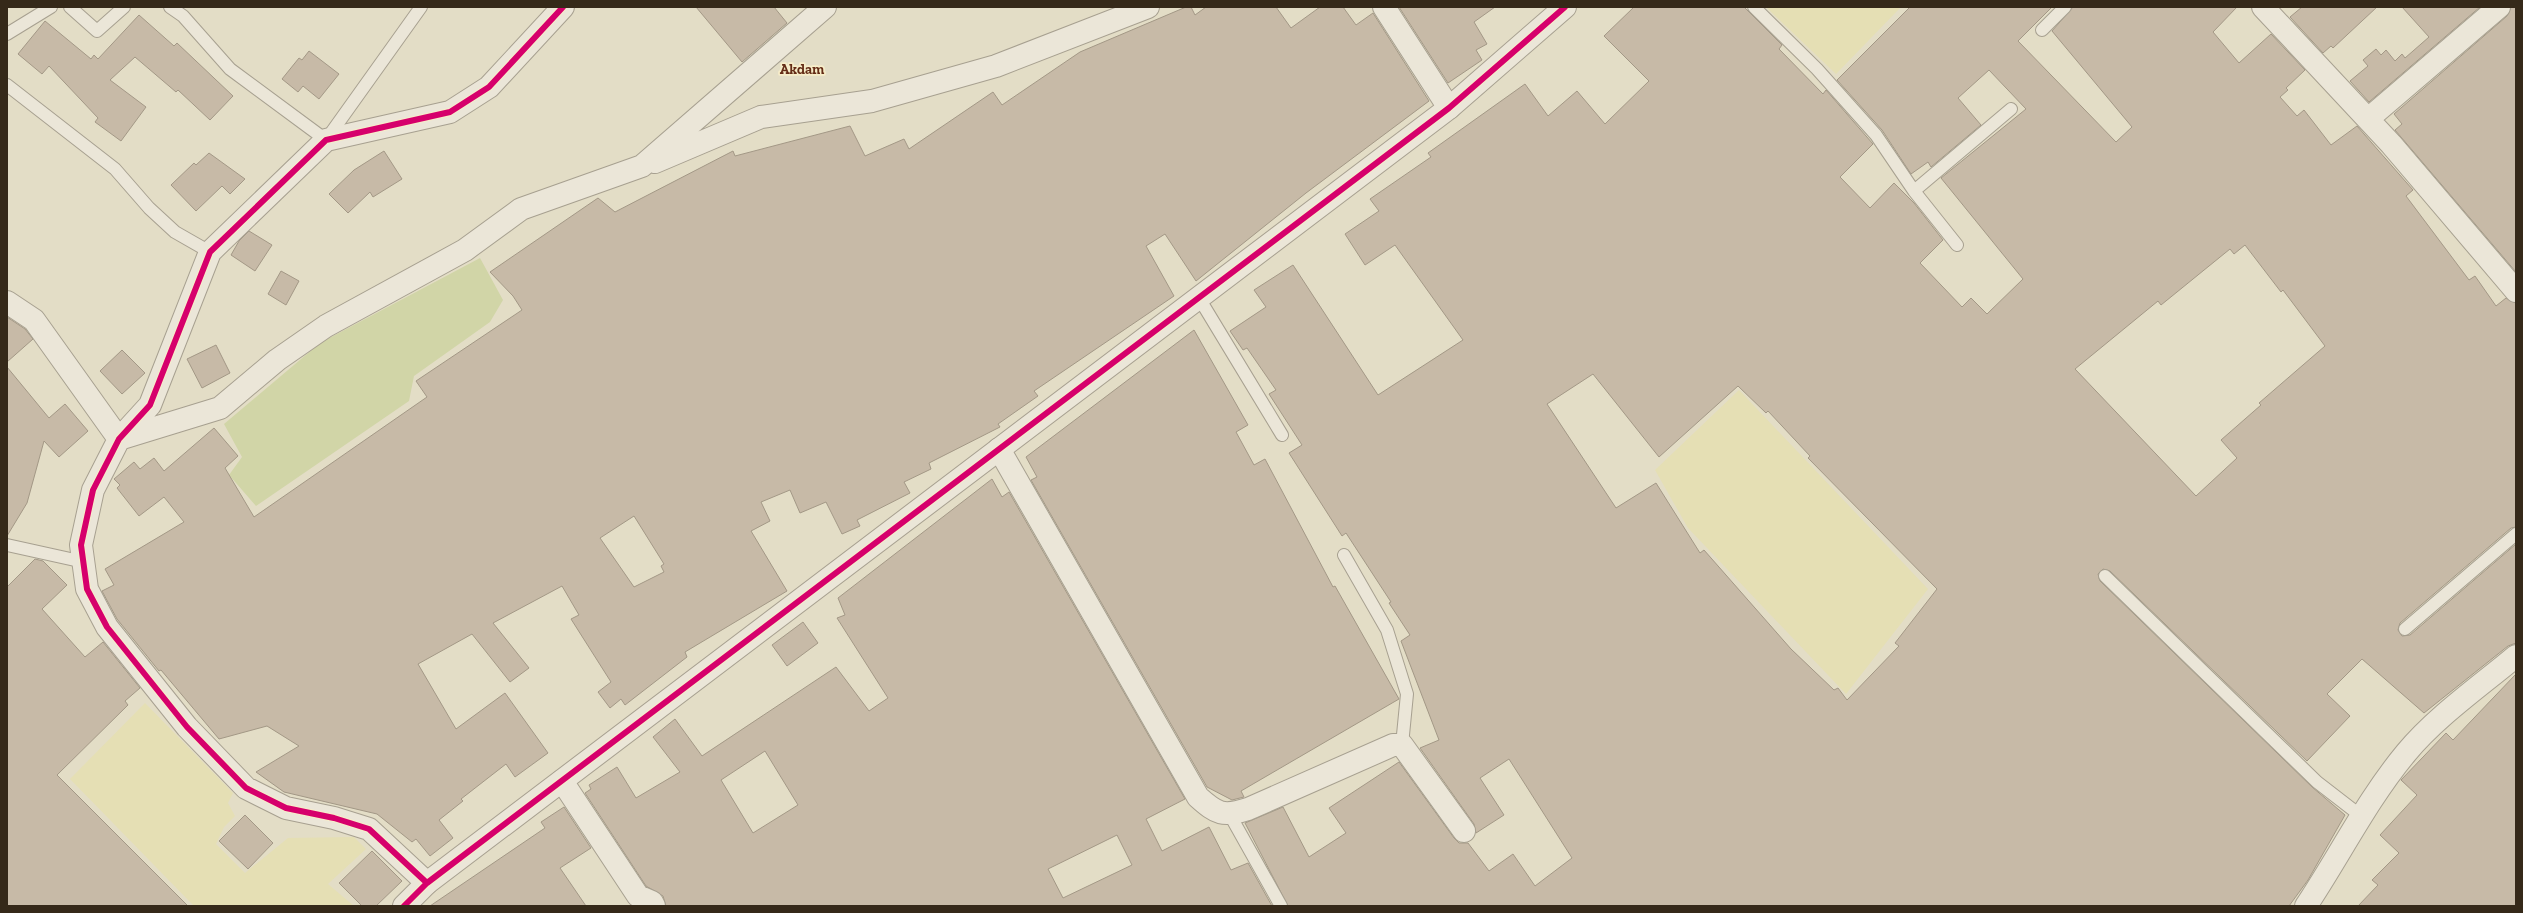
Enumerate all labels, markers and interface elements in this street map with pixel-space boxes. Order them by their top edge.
district label: Akdam [780,61,825,78]

